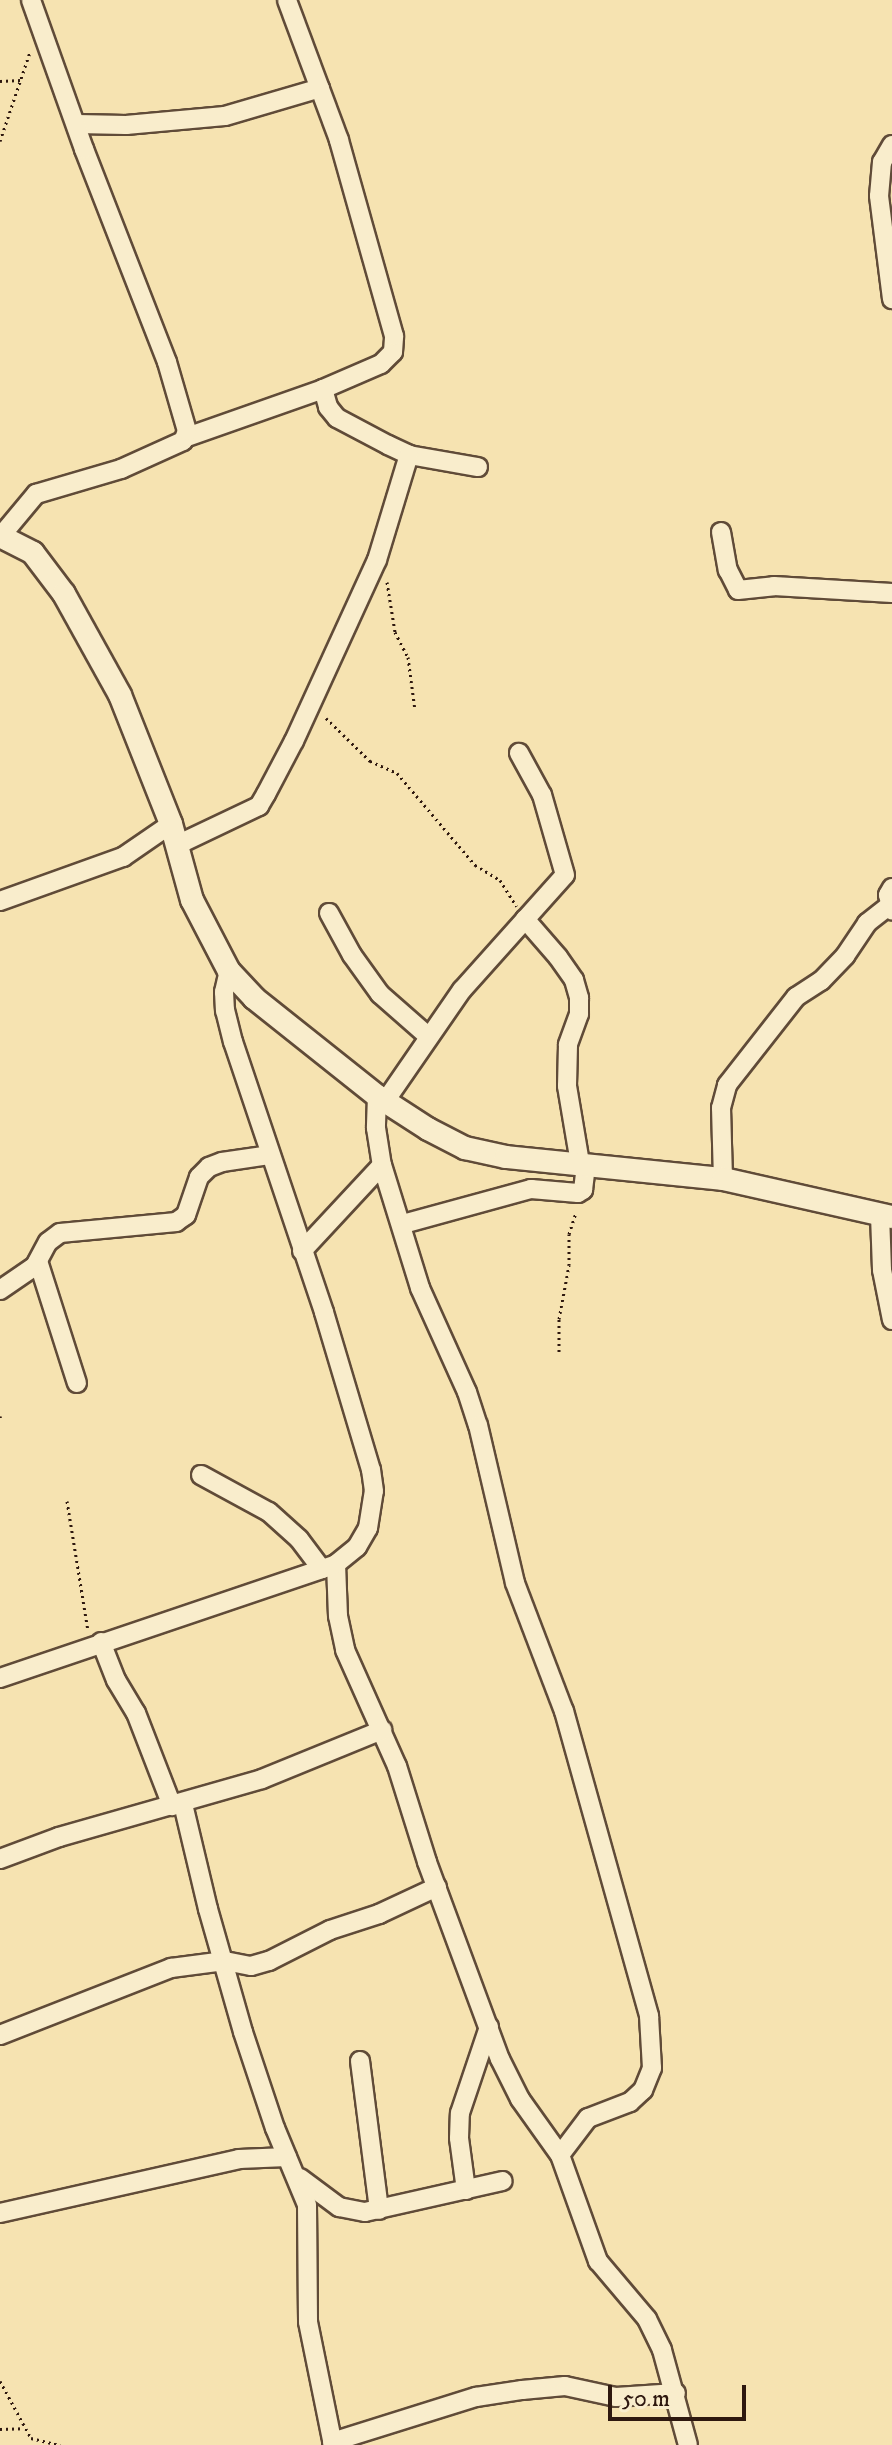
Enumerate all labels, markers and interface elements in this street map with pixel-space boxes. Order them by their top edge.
scale bar [612,2369,750,2419]
text: 50 m [622,2384,670,2414]

